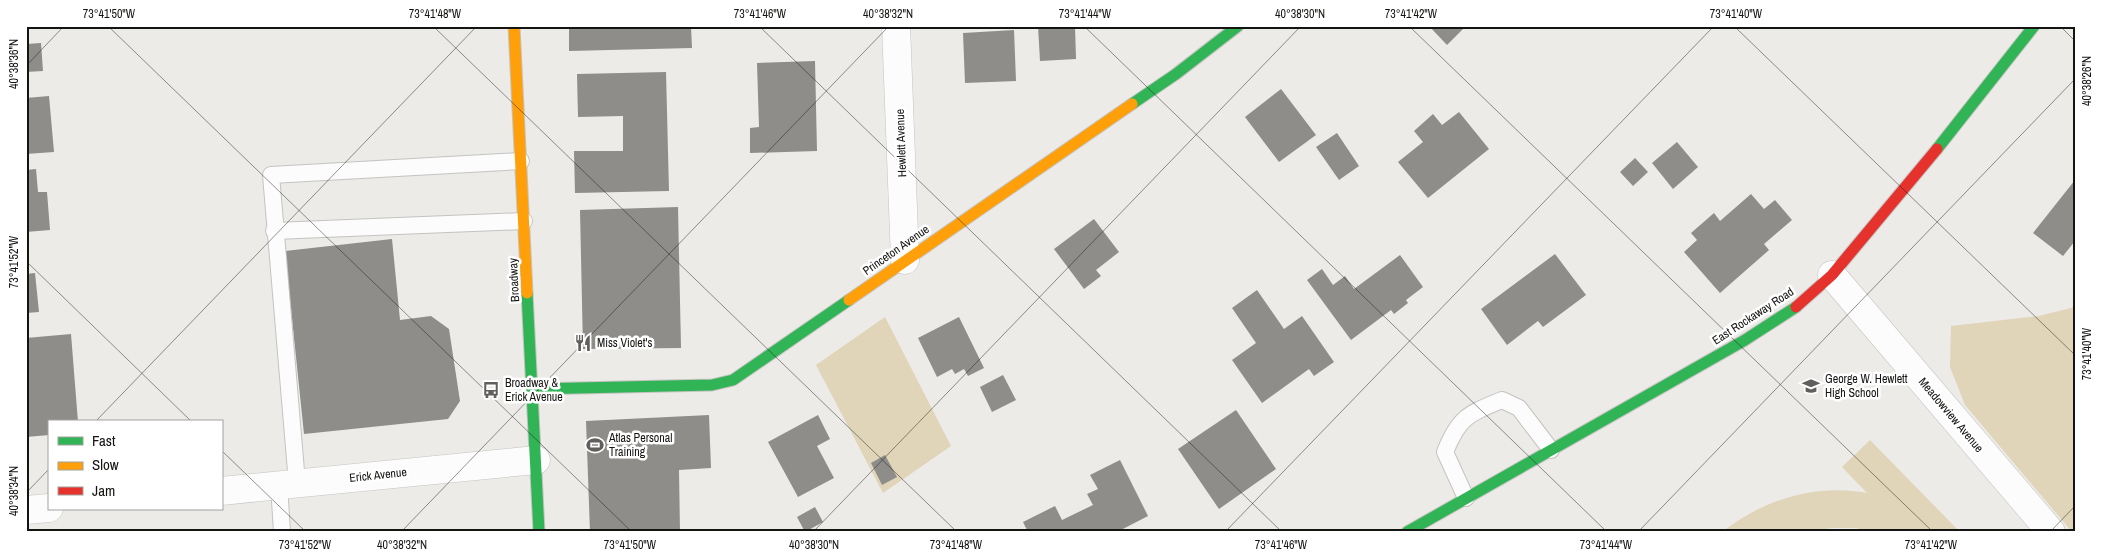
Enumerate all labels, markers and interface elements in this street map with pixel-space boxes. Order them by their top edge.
text: 73°41'50"W [83,6,136,22]
text: 73°41'48"W [409,6,462,22]
text: 73°41'46"W [734,6,787,22]
text: 40°38'32"N [863,6,913,22]
text: 73°41'44"W [1059,6,1112,22]
text: 40°38'30"N [1275,6,1325,22]
text: 73°41'42"W [1385,6,1438,22]
text: 73°41'40"W [1710,6,1763,22]
text: 40°38'36"N [6,39,22,89]
text: 40°38'26"N [2079,56,2095,106]
street label: Hewlett Avenue [892,109,910,177]
street label: Princeton Avenue [860,221,932,279]
text: 73°41'52"W [6,235,22,288]
street label: Broadway [505,258,523,302]
street label: East Rockaway Road [1709,284,1797,348]
text: 73°41'40"W [2079,327,2095,380]
restaurant icon: Miss Violet's [573,333,593,353]
place label: Miss Violet's [597,335,652,351]
place label: George W. Hewlett High School [1825,371,1908,401]
street label: Meadowview Avenue [1915,374,1987,456]
place label: Broadway & Erick Avenue [505,375,563,405]
school or university icon: George W. Hewlett High School [1801,376,1821,396]
bus stop icon: Broadway & Erick Avenue [481,380,501,400]
legend [48,420,222,510]
text: Fast [92,430,116,451]
place label: Atlas Personal Training [608,430,672,460]
sports icon: Atlas Personal Training [585,435,605,455]
text: Slow [92,454,119,475]
street label: Erick Avenue [348,464,408,486]
text: 40°38'34"N [6,466,22,516]
text: Jam [92,480,115,501]
text: 73°41'52"W [279,537,332,553]
text: 40°38'32"N [377,537,427,553]
text: 73°41'50"W [604,537,657,553]
text: 40°38'30"N [789,537,839,553]
text: 73°41'48"W [930,537,983,553]
text: 73°41'46"W [1255,537,1308,553]
text: 73°41'44"W [1580,537,1633,553]
text: 73°41'42"W [1905,537,1958,553]

